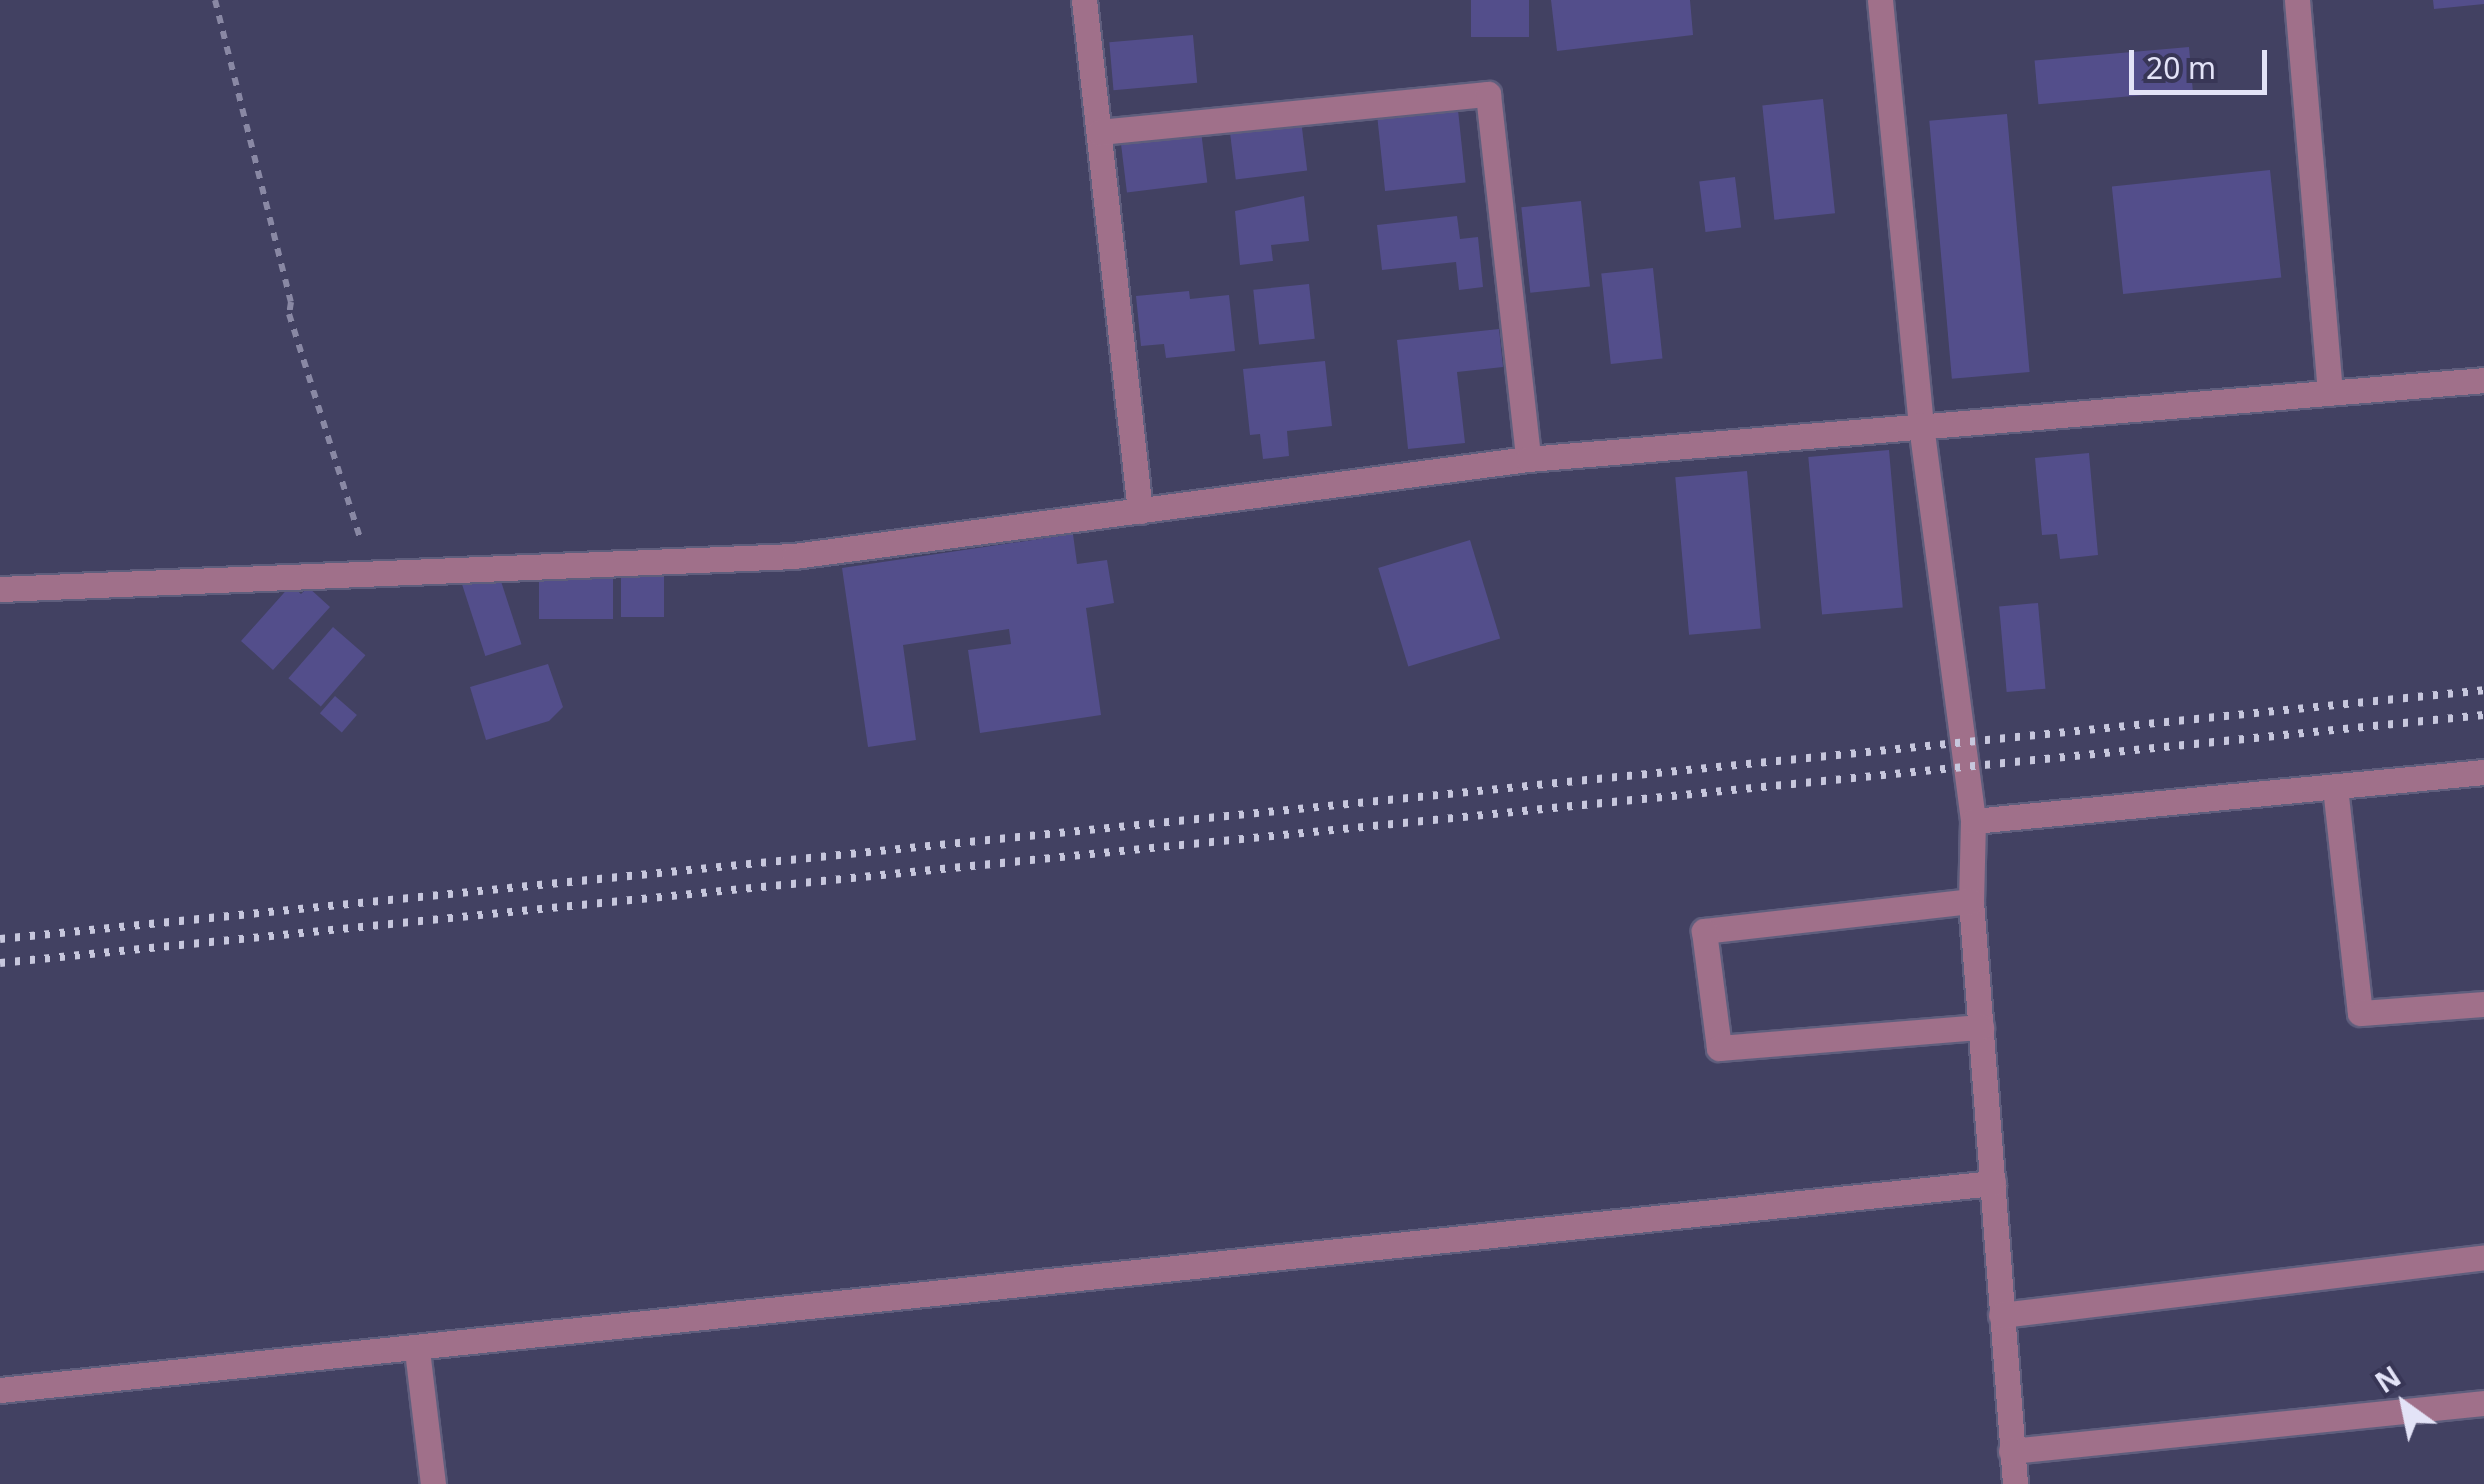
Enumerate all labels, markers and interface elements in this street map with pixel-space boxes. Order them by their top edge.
scale bar [2134,30,2272,92]
text: 20 m [2146,47,2216,88]
north arrow [2354,1354,2454,1454]
text: N [2368,1357,2408,1401]

